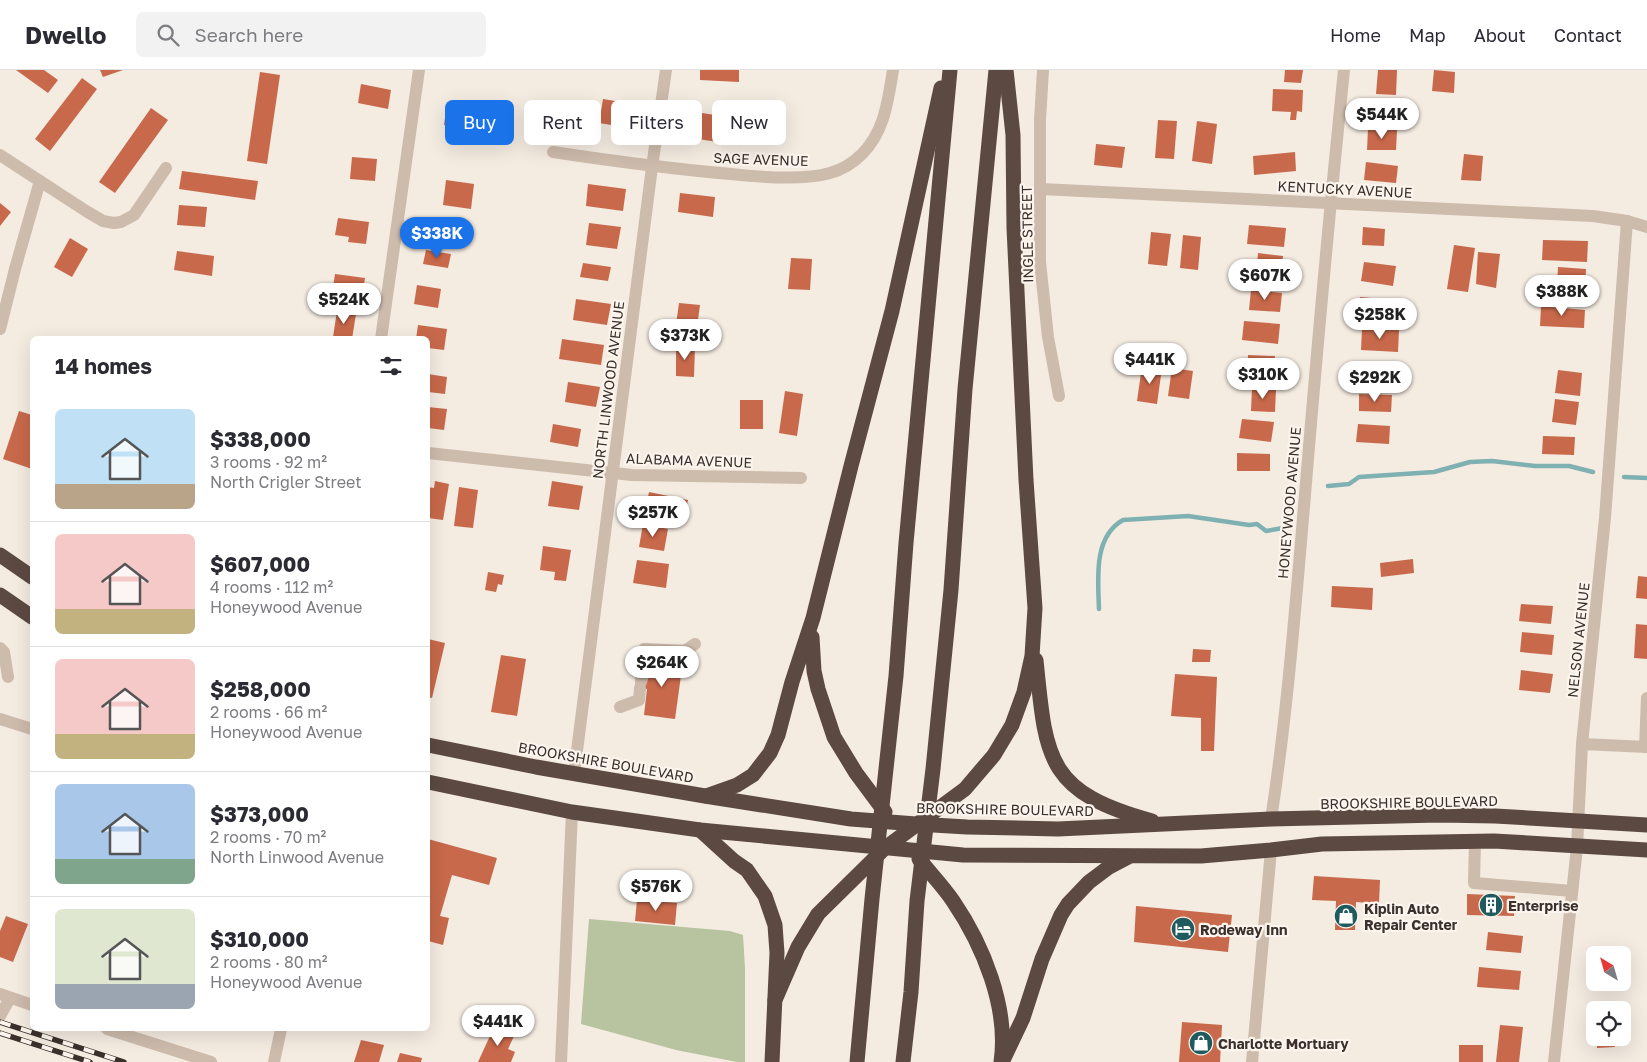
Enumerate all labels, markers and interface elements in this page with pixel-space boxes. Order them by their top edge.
search box [136,12,486,57]
text: Dwello [25,20,106,49]
icon: search [154,21,182,49]
text: Search here [194,23,303,46]
text: Home [1330,24,1381,46]
text: Map [1409,24,1446,46]
text: About [1474,24,1526,46]
text: Contact [1554,24,1622,46]
pin: $544K [1347,98,1417,140]
chip: Buy [445,100,514,145]
chip: Rent [524,100,601,145]
chip: Filters [611,100,702,145]
chip: New [712,100,786,145]
text: $544K [1356,104,1408,124]
street label: SAGE AVENUE [713,149,809,169]
street label: KENTUCKY AVENUE [1277,177,1413,201]
street label: INGLE STREET [1018,185,1036,283]
pin: $338K [402,216,472,259]
text: $338K [411,223,463,243]
pin: $607K [1230,258,1300,301]
text: $607K [1239,265,1291,285]
pin: $388K [1527,274,1597,317]
text: $388K [1536,281,1588,301]
pin: $524K [309,282,379,325]
text: $524K [318,289,370,309]
pin: $258K [1345,298,1415,340]
street label: NORTH LINWOOD AVENUE [589,300,627,480]
text: $258K [1354,304,1406,324]
pin: $373K [650,318,720,361]
text: $373K [660,325,710,345]
pin: $441K [1115,342,1185,385]
text: $441K [1125,349,1175,369]
icon: filters [377,352,405,380]
text: 14 homes [55,353,152,379]
pin: $310K [1228,358,1298,400]
pin: $292K [1340,360,1410,403]
text: $310K [1238,364,1288,384]
text: $292K [1349,367,1401,387]
text: $338,000 [210,426,311,452]
street label: HONEYWOOD AVENUE [1274,426,1304,580]
icon: home [95,429,155,489]
street label: ALABAMA AVENUE [626,449,752,471]
text: 3 rooms · 92 m² [210,452,327,472]
text: North Crigler Street [210,472,362,492]
pin: $257K [618,496,688,538]
text: $257K [628,502,678,522]
text: $607,000 [210,551,310,577]
icon: home [95,554,155,614]
text: 4 rooms · 112 m² [210,577,333,597]
street label: NELSON AVENUE [1563,582,1593,698]
text: Honeywood Avenue [210,597,362,617]
pin: $264K [627,646,697,688]
text: $264K [636,652,688,672]
text: $258,000 [210,676,311,702]
icon: home [95,679,155,739]
text: 2 rooms · 66 m² [210,702,327,722]
text: Honeywood Avenue [210,722,362,742]
street label: BROOKSHIRE BOULEVARD [517,738,695,786]
street label: BROOKSHIRE BOULEVARD [1320,792,1498,812]
street label: BROOKSHIRE BOULEVARD [916,799,1094,819]
text: $373,000 [210,801,309,827]
icon: home [95,804,155,864]
text: 2 rooms · 70 m² [210,827,326,847]
text: North Linwood Avenue [210,847,384,867]
pin: $576K [621,870,691,912]
text: $576K [631,876,681,896]
building icon: Enterprise [1478,892,1504,918]
place label: Enterprise [1508,897,1579,914]
place label: Kiplin Auto Repair Center [1364,900,1458,933]
shop icon: Kiplin Auto Repair Center [1333,903,1359,929]
hotel icon: Rodeway Inn [1170,916,1196,942]
place label: Rodeway Inn [1200,921,1288,938]
text: $310,000 [210,926,309,952]
icon: home [95,929,155,989]
north arrow [1586,946,1631,991]
map controls [1586,946,1631,1046]
text: 2 rooms · 80 m² [210,952,328,972]
text: Honeywood Avenue [210,972,362,992]
button: locate [1586,1001,1631,1046]
pin: $441K [463,1004,533,1047]
text: $441K [473,1011,523,1031]
shop icon: Charlotte Mortuary [1188,1030,1214,1056]
place label: Charlotte Mortuary [1218,1035,1349,1052]

